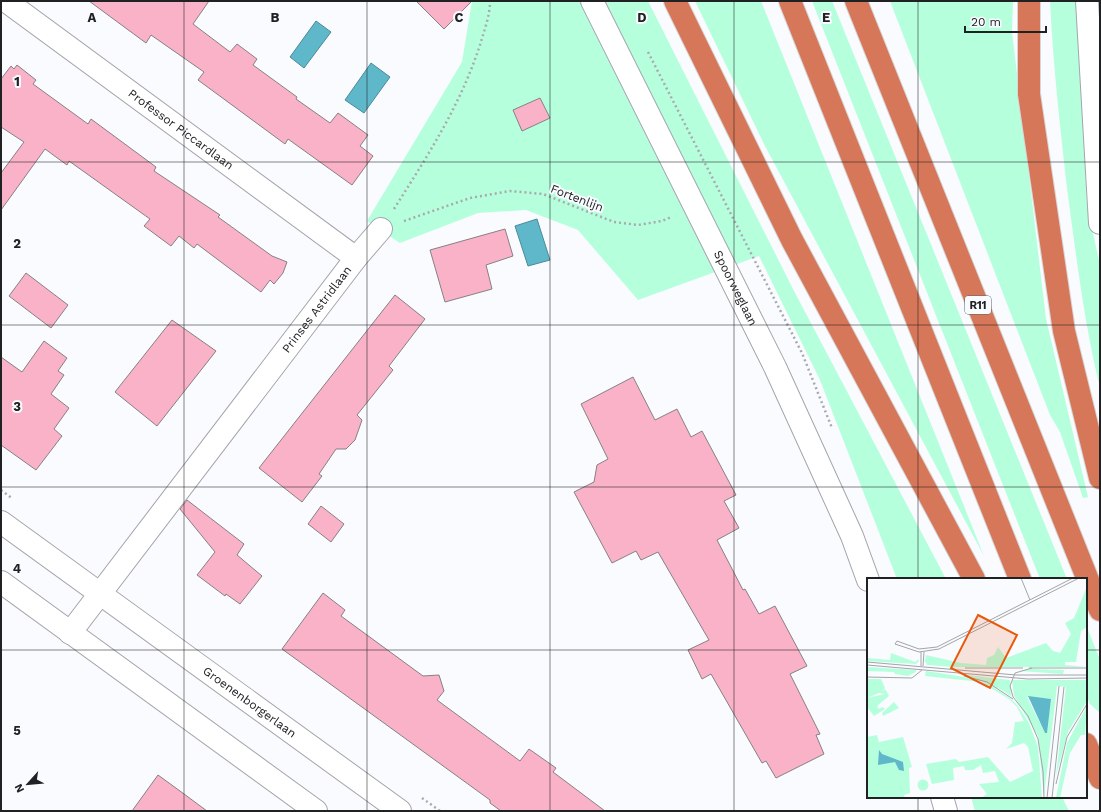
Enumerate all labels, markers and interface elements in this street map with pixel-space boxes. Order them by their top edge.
scale bar [965,8,1046,34]
text: A [88,10,97,25]
text: B [271,10,280,25]
text: C [455,10,464,25]
text: D [637,10,647,25]
text: E [822,10,830,25]
text: 20 m [971,15,1001,29]
text: 1 [14,74,20,89]
street label: Professor Piccardlaan [126,86,236,173]
street label: Fortenlijn [549,182,605,214]
text: 2 [13,236,21,251]
street label: Spoorweglaan [711,248,760,328]
street label: Prinses Astridlaan [279,263,354,356]
road number: R11 [965,296,991,314]
text: 3 [13,399,21,414]
text: 4 [13,561,22,576]
inset map [867,578,1087,798]
street label: Groenenborgerlaan [200,664,299,741]
text: 5 [13,723,21,738]
north arrow [8,764,48,804]
text: N [12,782,27,795]

